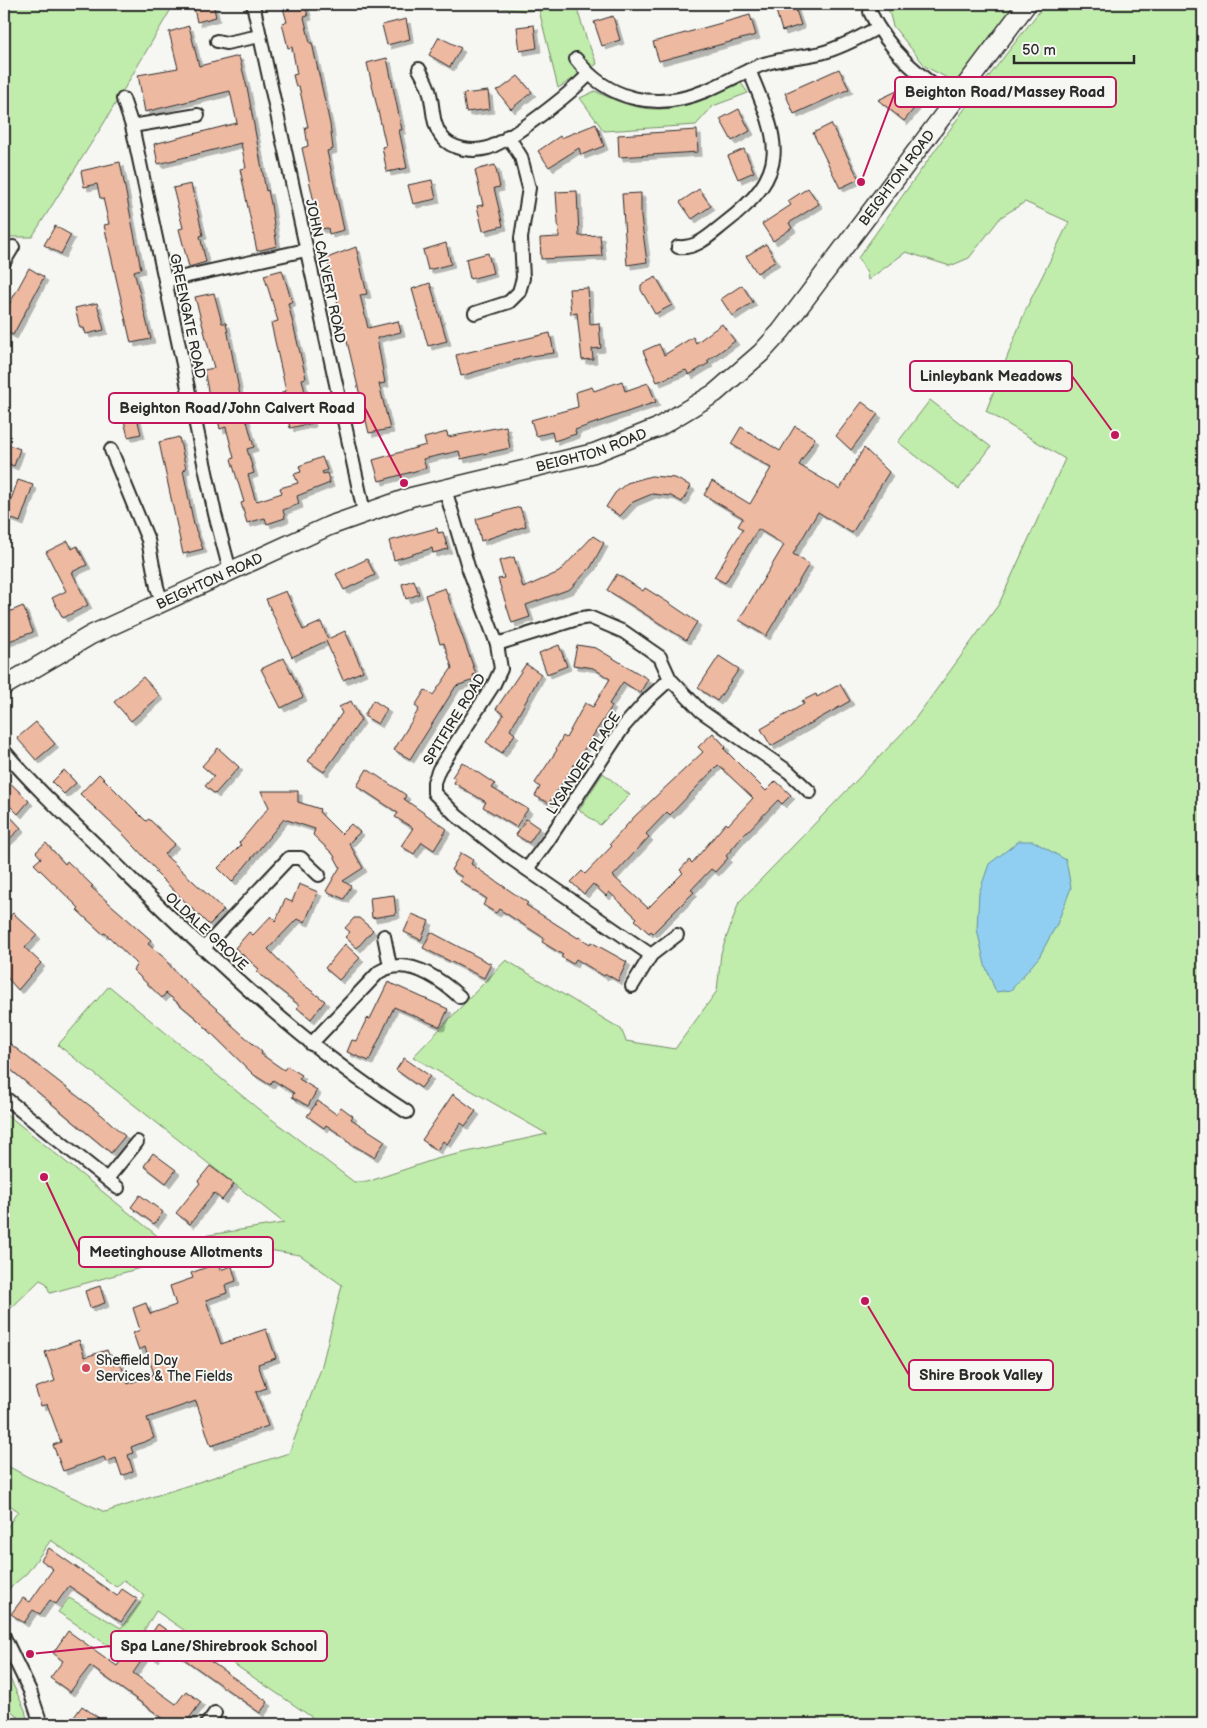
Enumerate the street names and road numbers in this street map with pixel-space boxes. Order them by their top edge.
street label: BEIGHTON ROAD [855,127,938,229]
street label: JOHN CALVERT ROAD [302,197,349,345]
street label: GREENGATE ROAD [166,252,209,380]
street label: BEIGHTON ROAD [534,425,649,476]
street label: BEIGHTON ROAD [154,550,266,613]
street label: SPITFIRE ROAD [419,670,489,768]
street label: LYSANDER PLACE [543,709,624,818]
street label: OLDALE GROVE [162,889,252,974]

